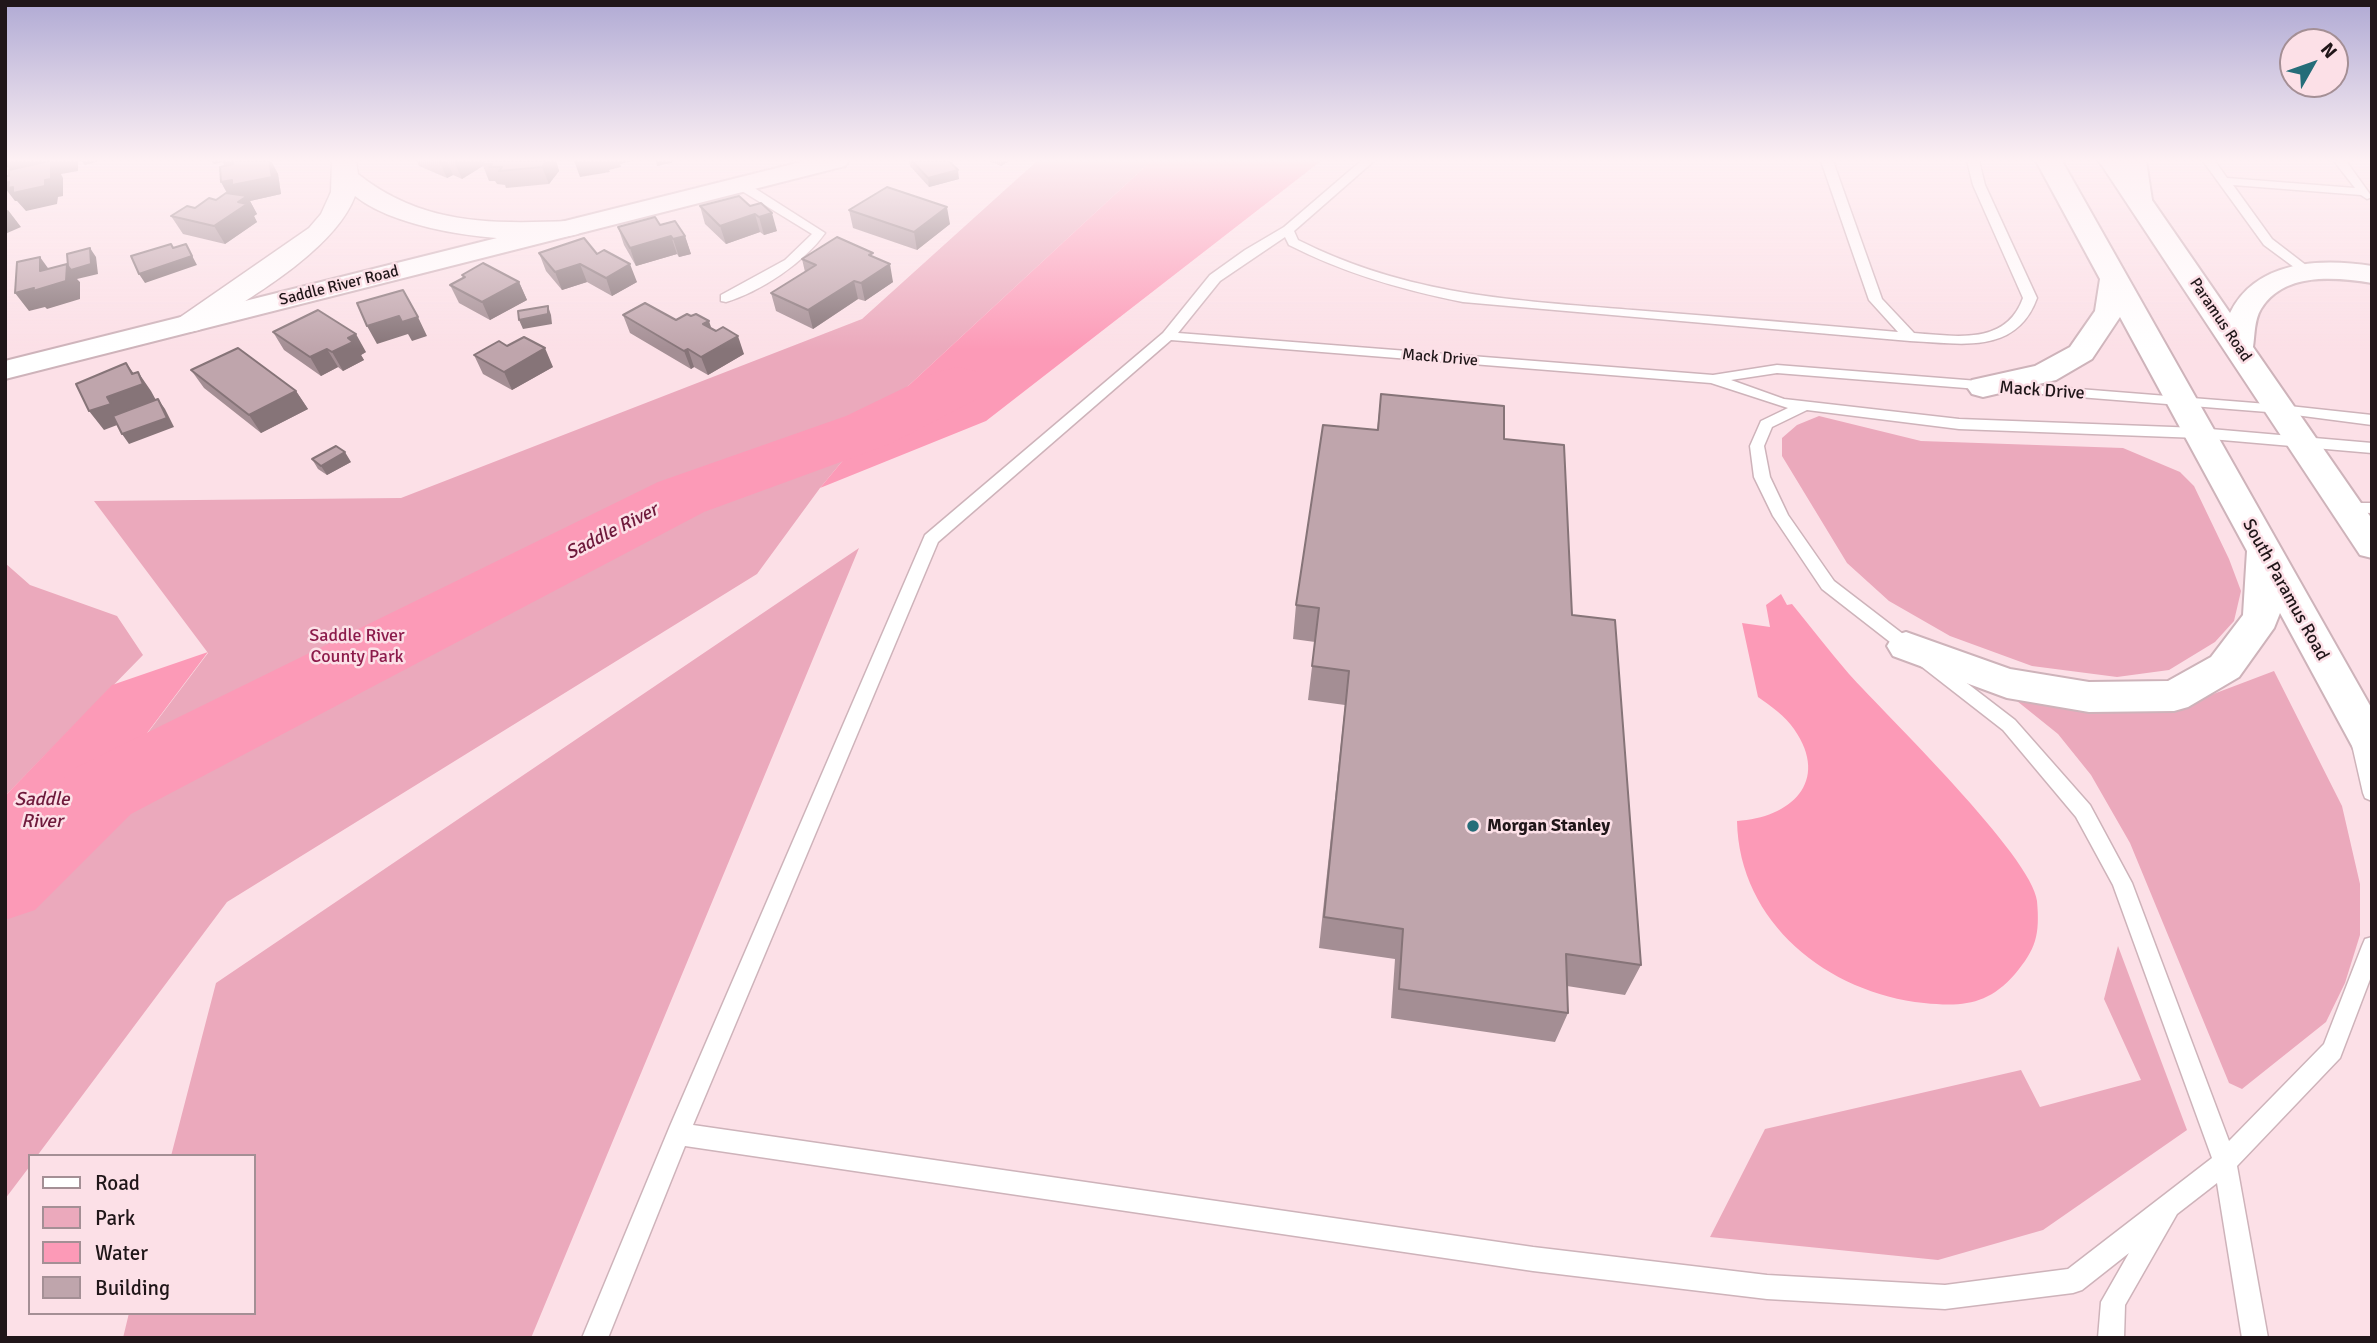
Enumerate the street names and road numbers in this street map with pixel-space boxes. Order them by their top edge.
street label: Saddle River Road [277,262,401,310]
street label: Paramus Road [2185,274,2255,366]
street label: Mack Drive [1401,345,1479,371]
street label: Mack Drive [1999,377,2085,405]
street label: South Paramus Road [2237,516,2333,664]

